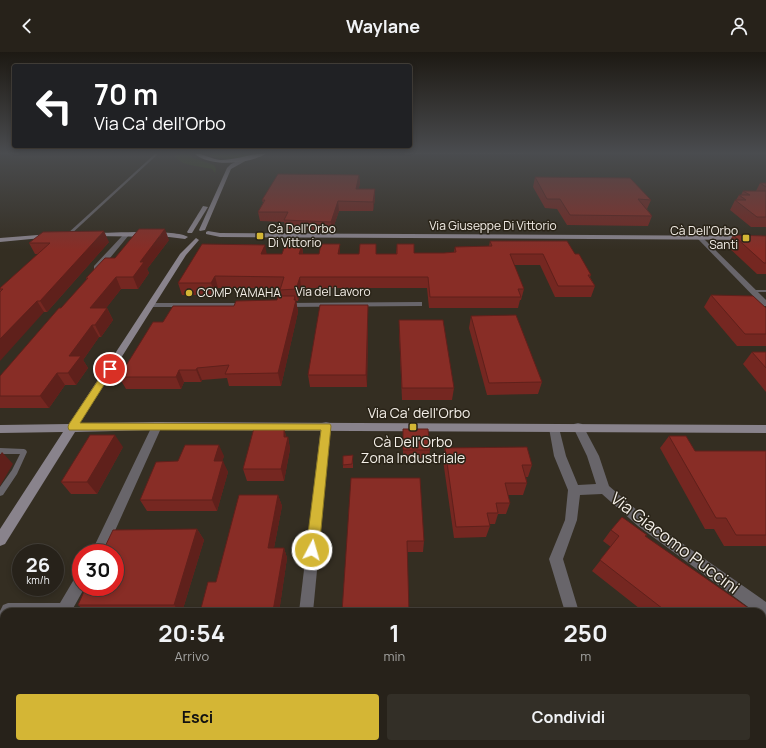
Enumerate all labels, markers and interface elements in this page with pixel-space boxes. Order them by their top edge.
text: Waylane [346,14,420,38]
icon: back [16,15,38,37]
icon: person [728,15,750,37]
text: 70 m [94,75,158,113]
icon: left [28,80,80,132]
text: Via Ca' dell'Orbo [94,111,226,135]
street label: Via Giuseppe Di Vittorio [429,217,557,234]
place label: Cà Dell'Orbo Di Vittorio [268,220,336,251]
place label: Cà Dell'Orbo Santi [670,222,738,253]
marker: Cà Dell'Orbo Di Vittorio [255,231,265,241]
marker: Cà Dell'Orbo Santi [741,233,751,243]
street label: Via del Lavoro [295,283,371,300]
place label: COMP YAMAHA [197,284,281,301]
marker: COMP YAMAHA [184,288,194,298]
pin [93,352,127,386]
icon: arrive [99,358,121,380]
street label: Via Ca' dell'Orbo [368,403,470,422]
marker: Cà Dell'Orbo Zona Industriale [408,422,418,432]
place label: Cà Dell'Orbo Zona Industriale [361,432,465,467]
street label: Via Giacomo Puccini [606,487,744,599]
position arrow [291,529,333,571]
speed limit sign: 30 [72,544,124,596]
text: 26 [26,551,50,578]
text: km/h [26,573,50,587]
text: 20:54 [158,616,225,649]
text: 1 [389,616,400,649]
text: 250 [564,616,608,649]
text: Arrivo [174,647,209,665]
text: min [384,647,405,665]
text: m [580,647,591,665]
button: Esci [16,694,379,740]
button: Condividi [387,694,750,740]

